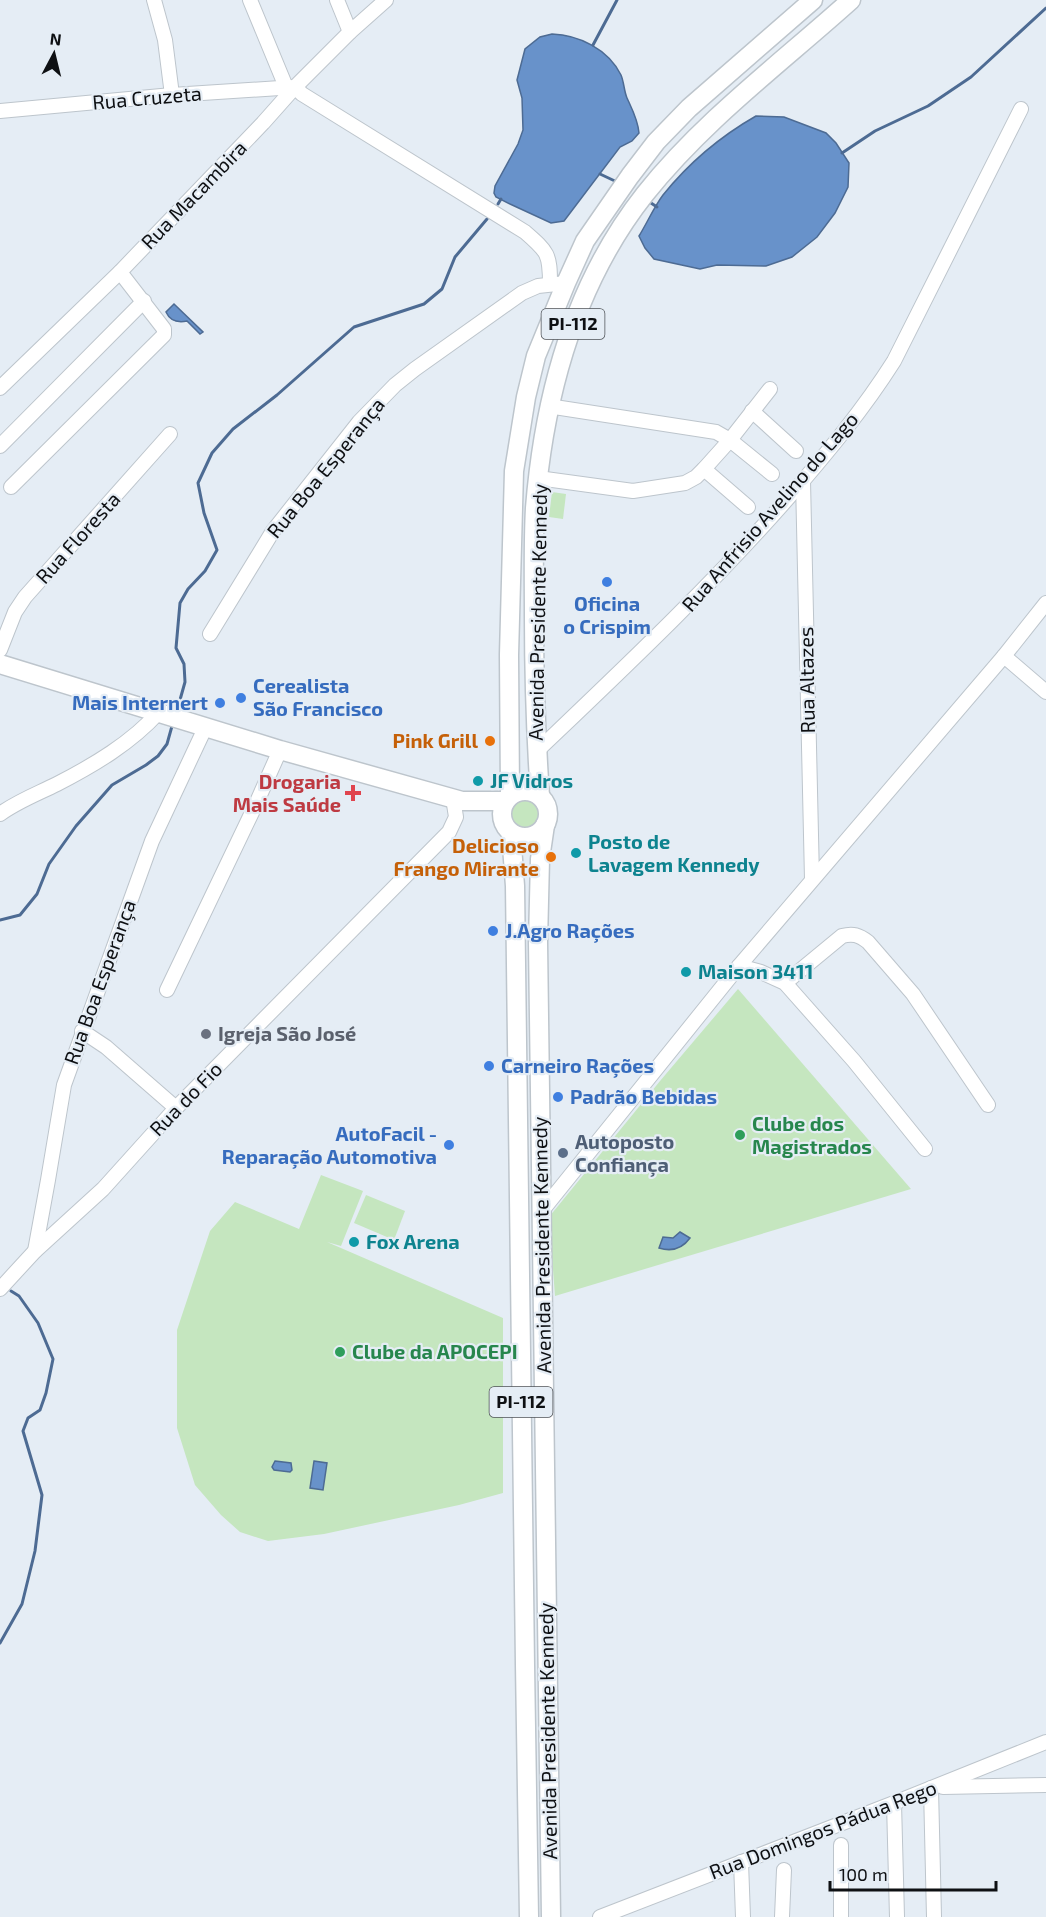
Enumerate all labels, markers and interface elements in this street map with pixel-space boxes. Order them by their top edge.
north arrow [24,24,84,84]
text: N [49,28,63,49]
street label: Rua Cruzeta [91,80,203,114]
street label: Rua Macambira [136,135,251,253]
road number: PI-112 [542,309,604,339]
street label: Rua Boa Esperança [261,392,390,543]
street label: Rua Anfrisio Avelino do Lago [676,407,862,616]
street label: Avenida Presidente Kennedy [523,483,551,741]
street label: Rua Floresta [30,487,124,588]
marker: Oficina o Crispim [600,575,614,589]
place label: Oficina o Crispim [563,591,651,638]
street label: Rua Altazes [793,626,819,734]
place label: Cerealista São Francisco [253,673,383,720]
place label: Mais Internert [72,690,208,714]
marker: Cerealista São Francisco [234,691,248,705]
marker: Mais Internert [213,696,227,710]
place label: Pink Grill [393,728,478,752]
marker: Pink Grill [483,734,497,748]
place label: JF Vidros [490,768,573,792]
place label: Drogaria Mais Saúde [233,769,341,816]
marker: JF Vidros [471,774,485,788]
marker: Drogaria Mais Saúde [346,786,360,800]
place label: Posto de Lavagem Kennedy [588,829,760,877]
place label: Delicioso Frango Mirante [393,833,539,880]
marker: Posto de Lavagem Kennedy [569,846,583,860]
marker: Delicioso Frango Mirante [544,850,558,864]
street label: Rua Boa Esperança [58,896,141,1068]
place label: J.Agro Rações [505,918,635,943]
marker: J.Agro Rações [486,924,500,938]
place label: Maison 3411 [698,959,813,983]
marker: Maison 3411 [679,965,693,979]
place label: Igreja São José [218,1021,356,1045]
marker: Igreja São José [199,1027,213,1041]
place label: Carneiro Rações [501,1053,654,1078]
street label: Rua do Fio [144,1056,226,1140]
marker: Carneiro Rações [482,1059,496,1073]
place label: Padrão Bebidas [570,1084,717,1108]
marker: Padrão Bebidas [551,1090,565,1104]
place label: Clube dos Magistrados [752,1111,872,1158]
street label: Avenida Presidente Kennedy [527,1116,555,1374]
place label: AutoFacil - Reparação Automotiva [222,1121,437,1169]
marker: Clube dos Magistrados [733,1128,747,1142]
place label: Autoposto Confiança [575,1129,674,1177]
marker: AutoFacil - Reparação Automotiva [442,1138,456,1152]
marker: Autoposto Confiança [556,1146,570,1160]
place label: Fox Arena [366,1229,460,1253]
marker: Fox Arena [347,1235,361,1249]
place label: Clube da APOCEPI [352,1339,518,1363]
marker: Clube da APOCEPI [333,1345,347,1359]
road number: PI-112 [490,1387,552,1417]
street label: Avenida Presidente Kennedy [533,1602,561,1860]
street label: Rua Domingos Pádua Rego [706,1775,940,1884]
scale bar [830,1854,996,1892]
text: 100 m [839,1863,888,1885]

